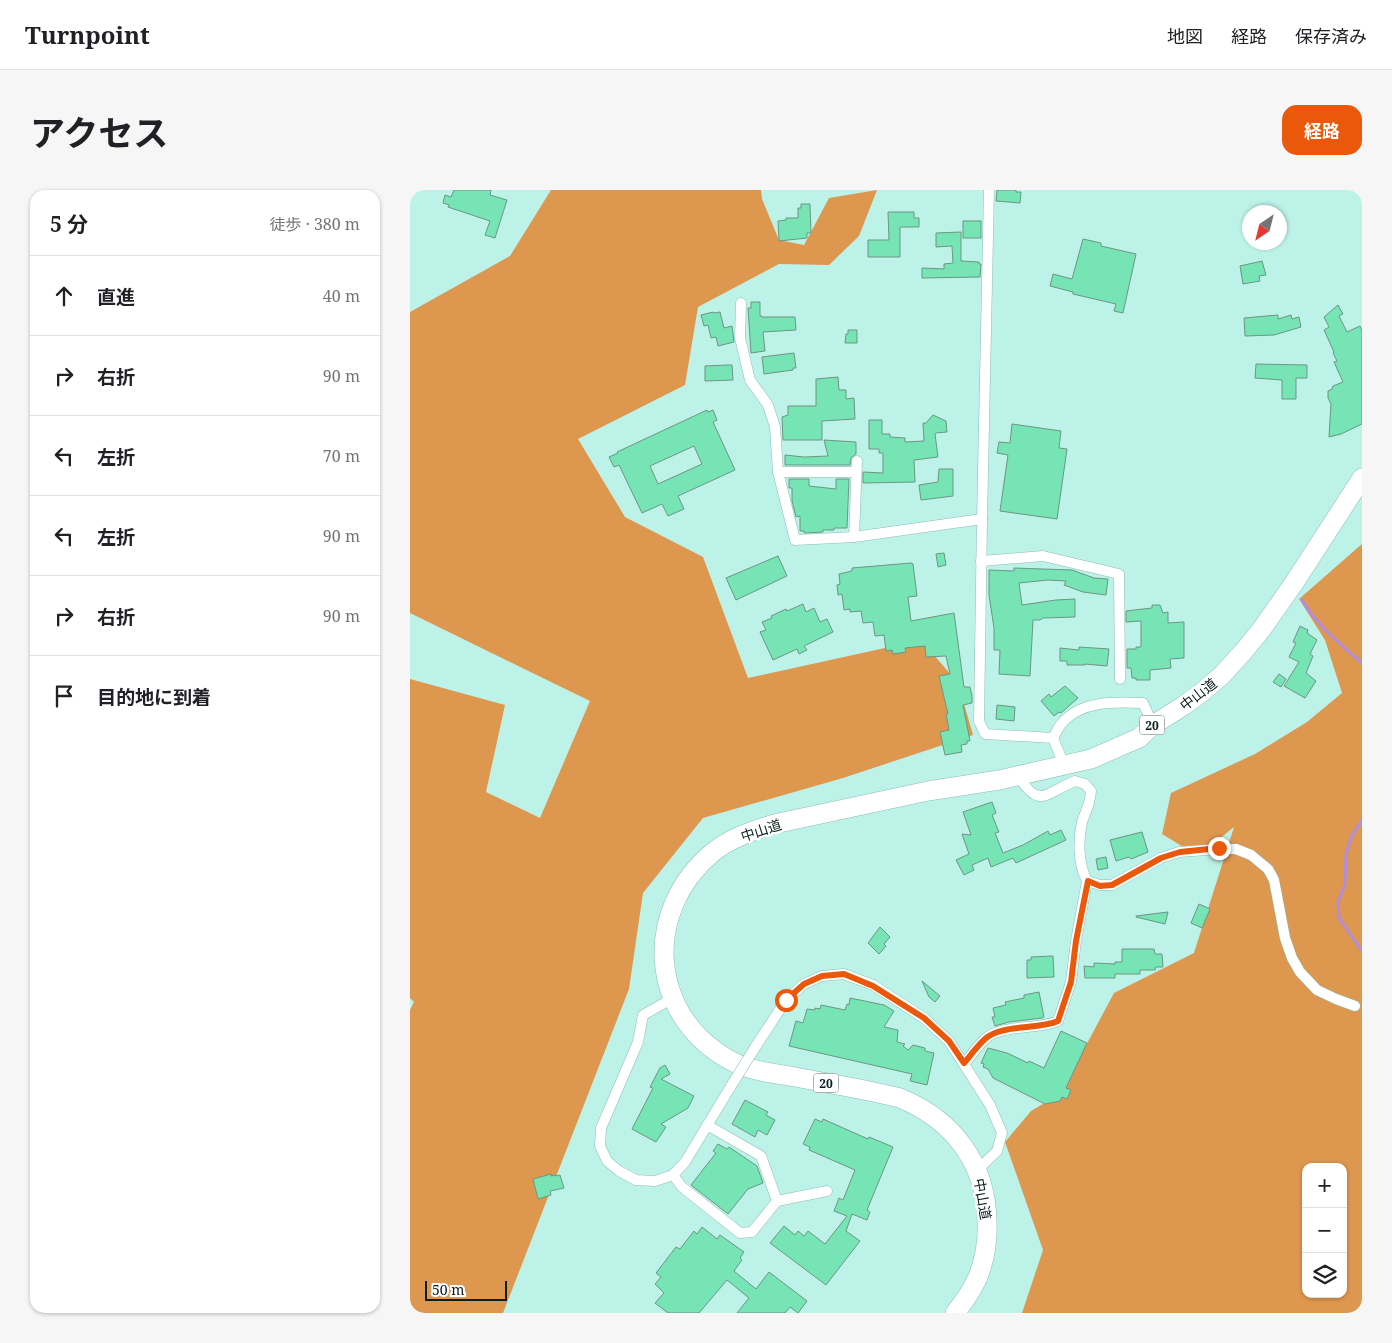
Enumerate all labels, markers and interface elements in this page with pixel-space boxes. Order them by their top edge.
text: Turnpoint [25,18,150,51]
text: 地図 [1167,24,1203,48]
text: 経路 [1231,24,1267,48]
text: 保存済み [1295,24,1367,48]
button: 経路 [1282,105,1362,155]
text: アクセス [30,109,168,156]
north arrow [1242,205,1287,250]
text: 5 分 [50,210,88,238]
text: 徒歩 · 380 m [270,213,360,235]
icon: ahead [50,282,78,310]
text: 直進 [97,284,135,310]
text: 40 m [323,285,360,307]
icon: right [50,362,78,390]
text: 右折 [97,364,135,390]
text: 90 m [323,365,360,387]
icon: left [50,442,78,470]
text: 左折 [97,444,135,470]
text: 70 m [323,445,360,467]
icon: left [50,522,78,550]
text: 左折 [97,524,135,550]
text: 90 m [323,525,360,547]
icon: right [50,602,78,630]
text: 右折 [97,604,135,630]
text: 90 m [323,605,360,627]
street label: 中山道 [1176,674,1220,714]
icon: arrive [50,682,78,710]
text: 目的地に到着 [97,684,211,710]
road number: 20 [1140,716,1164,734]
street label: 中山道 [738,814,784,846]
route end [1208,837,1231,860]
route start [775,989,798,1012]
road number: 20 [814,1074,838,1092]
map controls [1302,1163,1347,1298]
button: + [1302,1163,1347,1208]
street label: 中山道 [970,1177,996,1221]
button: − [1302,1208,1347,1253]
button: layers [1302,1253,1347,1298]
scale bar [425,1278,508,1301]
text: 50 m [432,1280,465,1299]

